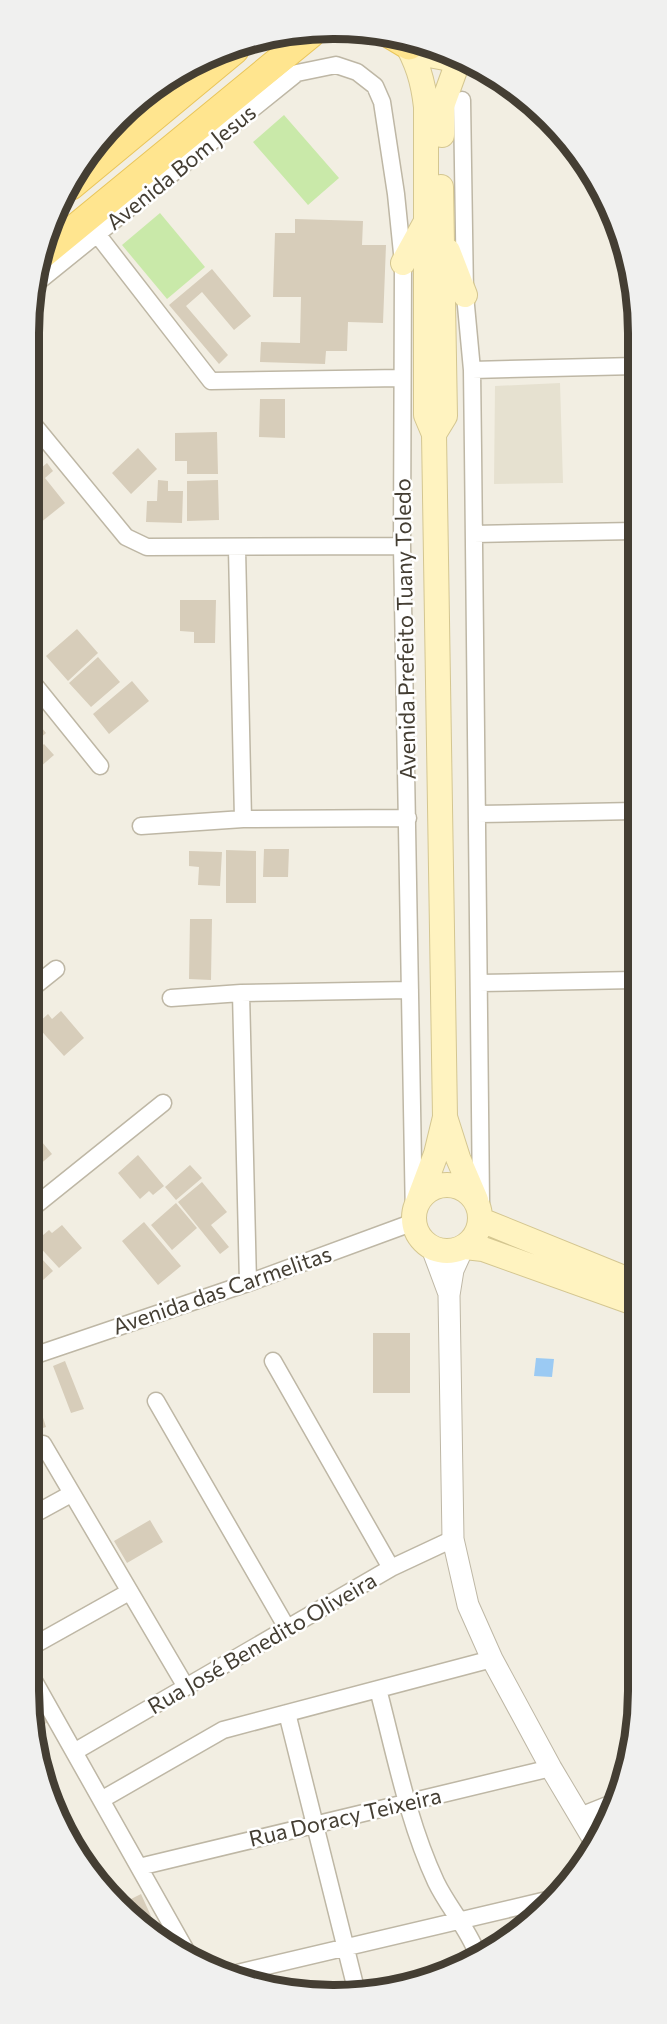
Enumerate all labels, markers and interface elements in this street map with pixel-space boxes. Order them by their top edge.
street label: Avenida Bom Jesus [100,98,261,235]
street label: Avenida Prefeito Tuany Toledo [388,478,421,780]
street label: Avenida das Carmelitas [109,1239,335,1340]
street label: Rua José Benedito Oliveira [142,1566,381,1719]
street label: Rua Doracy Teixeira [246,1781,444,1852]

